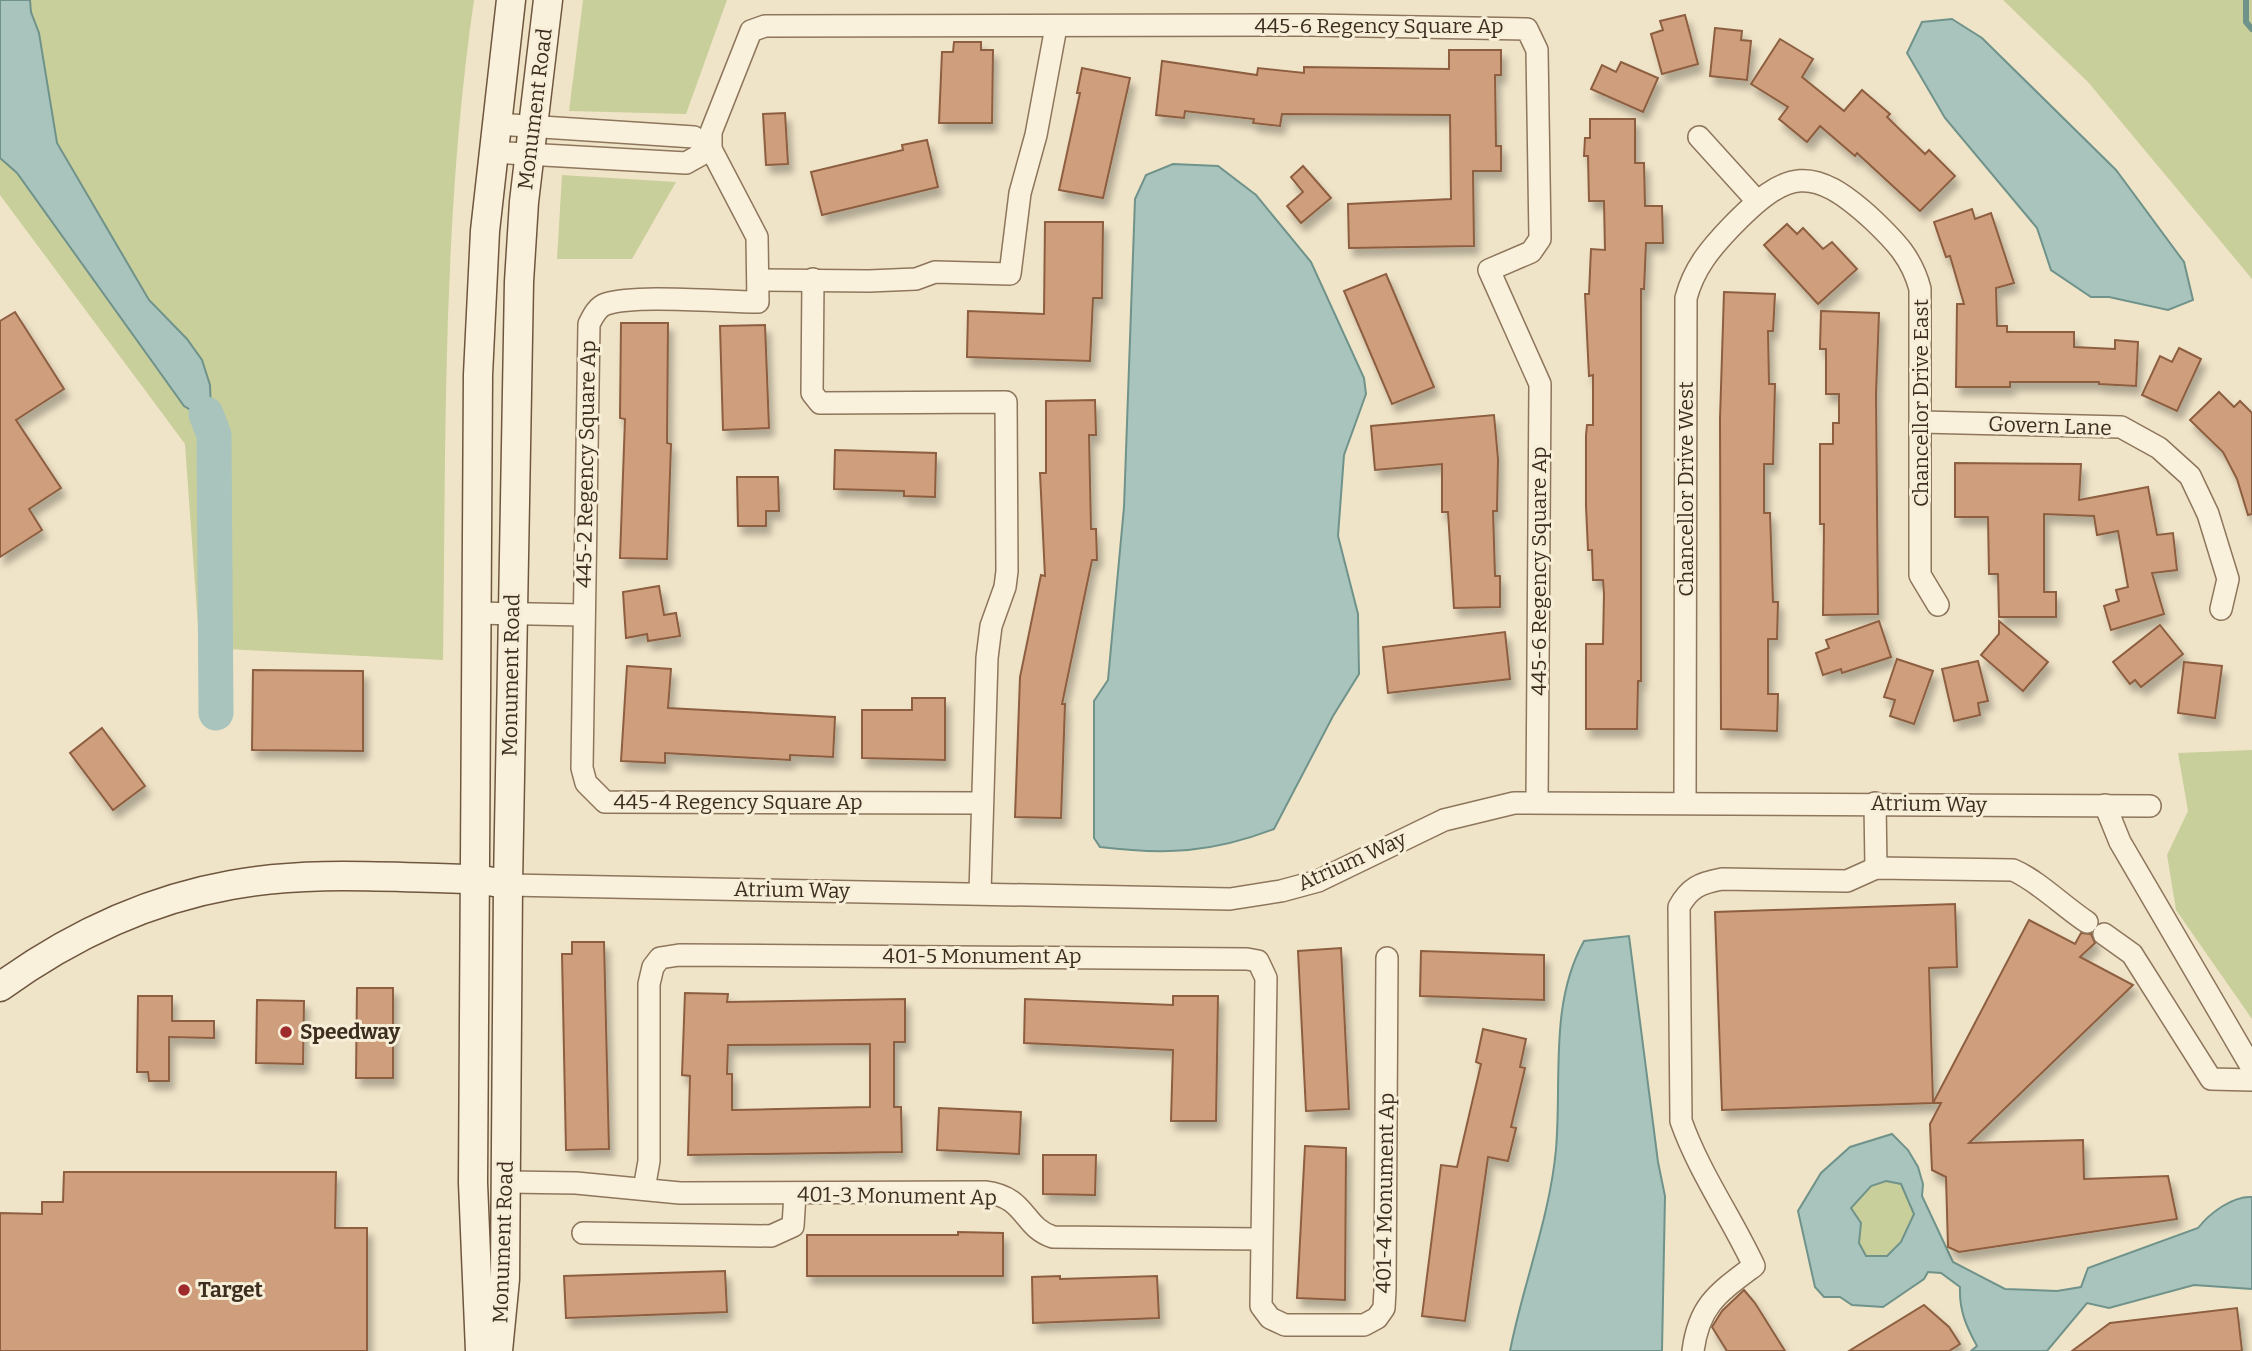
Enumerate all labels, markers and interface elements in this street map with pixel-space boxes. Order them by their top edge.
street label: 445-6 Regency Square Ap [1254,13,1504,39]
street label: Monument Road [512,27,558,191]
street label: Chancellor Drive East [1908,299,1934,507]
street label: 445-2 Regency Square Ap [571,340,601,588]
street label: Chancellor Drive West [1673,381,1699,597]
street label: Govern Lane [1988,411,2112,441]
street label: 445-6 Regency Square Ap [1526,446,1552,696]
street label: Monument Road [497,593,525,757]
street label: 445-4 Regency Square Ap [613,789,863,815]
street label: Atrium Way [1871,790,1988,818]
street label: Atrium Way [1294,825,1411,896]
street label: Atrium Way [734,876,851,904]
street label: 401-5 Monument Ap [883,943,1081,969]
place label: Speedway [300,1019,401,1045]
marker: Speedway [278,1024,294,1040]
street label: 401-4 Monument Ap [1370,1092,1400,1294]
street label: Monument Road [487,1160,519,1324]
street label: 401-3 Monument Ap [797,1181,997,1211]
place label: Target [198,1277,264,1303]
marker: Target [176,1282,192,1298]

